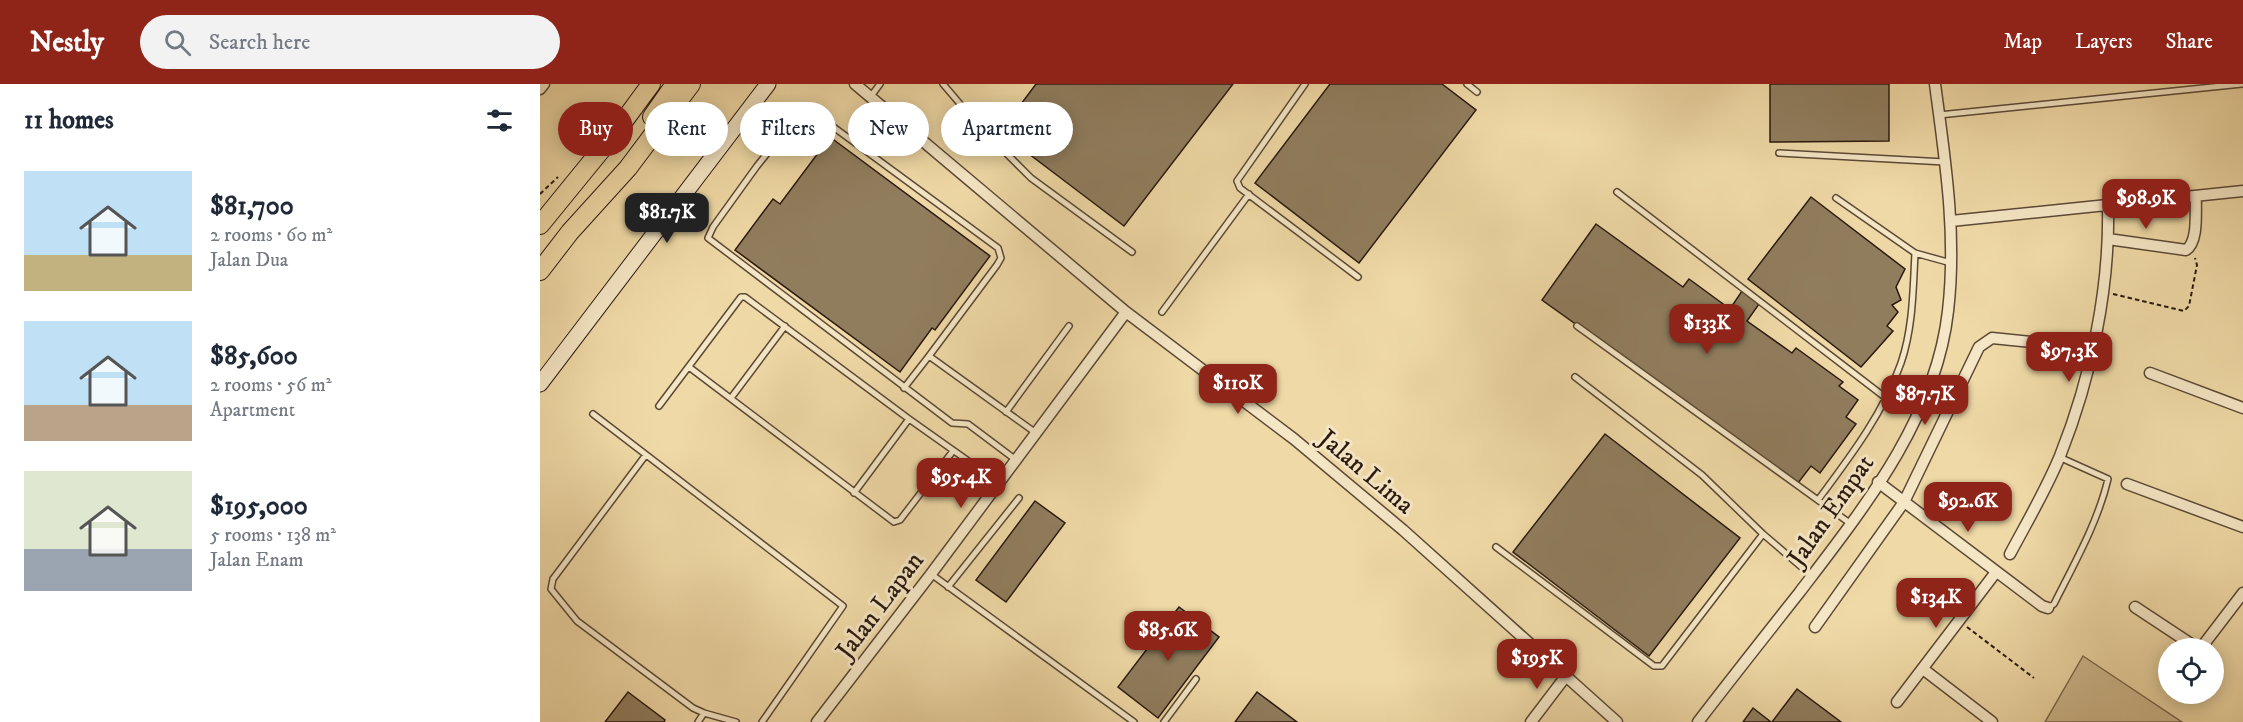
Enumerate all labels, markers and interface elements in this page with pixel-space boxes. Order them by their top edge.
search box [140,15,560,69]
text: Nestly [30,25,104,60]
icon: search [161,26,194,59]
text: Search here [209,29,310,56]
text: Map [2003,29,2042,55]
text: Layers [2075,29,2133,55]
text: Share [2166,29,2213,55]
chip: Buy [558,102,633,156]
chip: Rent [645,102,728,156]
chip: Filters [740,102,836,156]
chip: New [848,102,929,156]
chip: Apartment [941,102,1073,156]
text: 11 homes [24,104,114,137]
icon: filters [483,104,516,137]
pin: $98.9K [2097,179,2195,230]
text: $98.9K [2116,186,2176,211]
text: $81,700 [210,190,294,223]
pin: $81.7K [618,193,716,244]
icon: home [72,195,144,267]
text: $81.7K [639,200,695,225]
text: 2 rooms · 60 m² [210,223,332,248]
text: Jalan Dua [210,248,288,273]
pin: $133K [1665,304,1749,355]
text: $133K [1683,311,1731,336]
pin: $97.3K [2020,332,2118,383]
text: $97.3K [2040,339,2098,364]
text: $85,600 [210,340,298,373]
icon: home [72,345,144,417]
pin: $110K [1196,364,1280,415]
text: $110K [1213,371,1263,396]
text: 2 rooms · 56 m² [210,373,332,398]
pin: $87.7K [1876,375,1974,426]
text: $87.7K [1895,382,1955,407]
text: Apartment [210,398,295,423]
street label: Jalan Lima [1310,421,1421,522]
street label: Jalan Empat [1779,448,1882,575]
pin: $95.4K [912,458,1010,509]
text: $95.4K [931,465,991,490]
pin: $92.6K [1919,482,2017,533]
text: $92.6K [1938,489,1998,514]
text: $195,000 [210,490,308,523]
icon: home [72,495,144,567]
text: 5 rooms · 138 m² [210,523,336,548]
street label: Jalan Lapan [828,545,932,668]
text: Jalan Enam [210,548,303,573]
pin: $134K [1894,578,1978,629]
text: $134K [1910,585,1962,610]
pin: $85.6K [1119,611,1217,662]
text: $85.6K [1138,618,1198,643]
map controls [2158,638,2224,704]
button: locate [2158,638,2224,704]
pin: $195K [1495,639,1579,690]
text: $195K [1511,646,1563,671]

